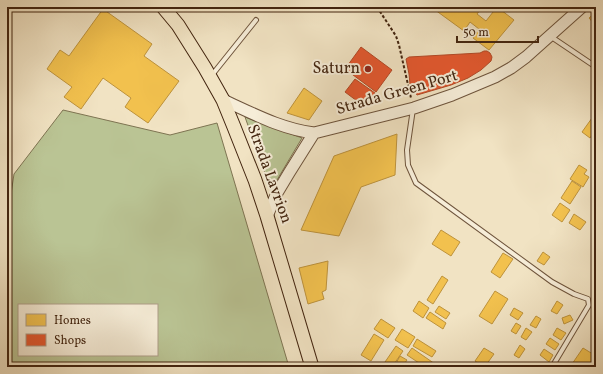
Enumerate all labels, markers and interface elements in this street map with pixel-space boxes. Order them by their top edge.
scale bar [457,18,538,44]
text: 50 m [463,25,489,41]
place label: Saturn [313,58,360,80]
marker: Saturn [363,64,373,74]
street label: Strada Green Port [334,65,461,121]
street label: Strada Lavrion [241,121,297,227]
legend [18,304,158,356]
text: Homes [54,313,91,329]
text: Shops [54,333,86,349]

